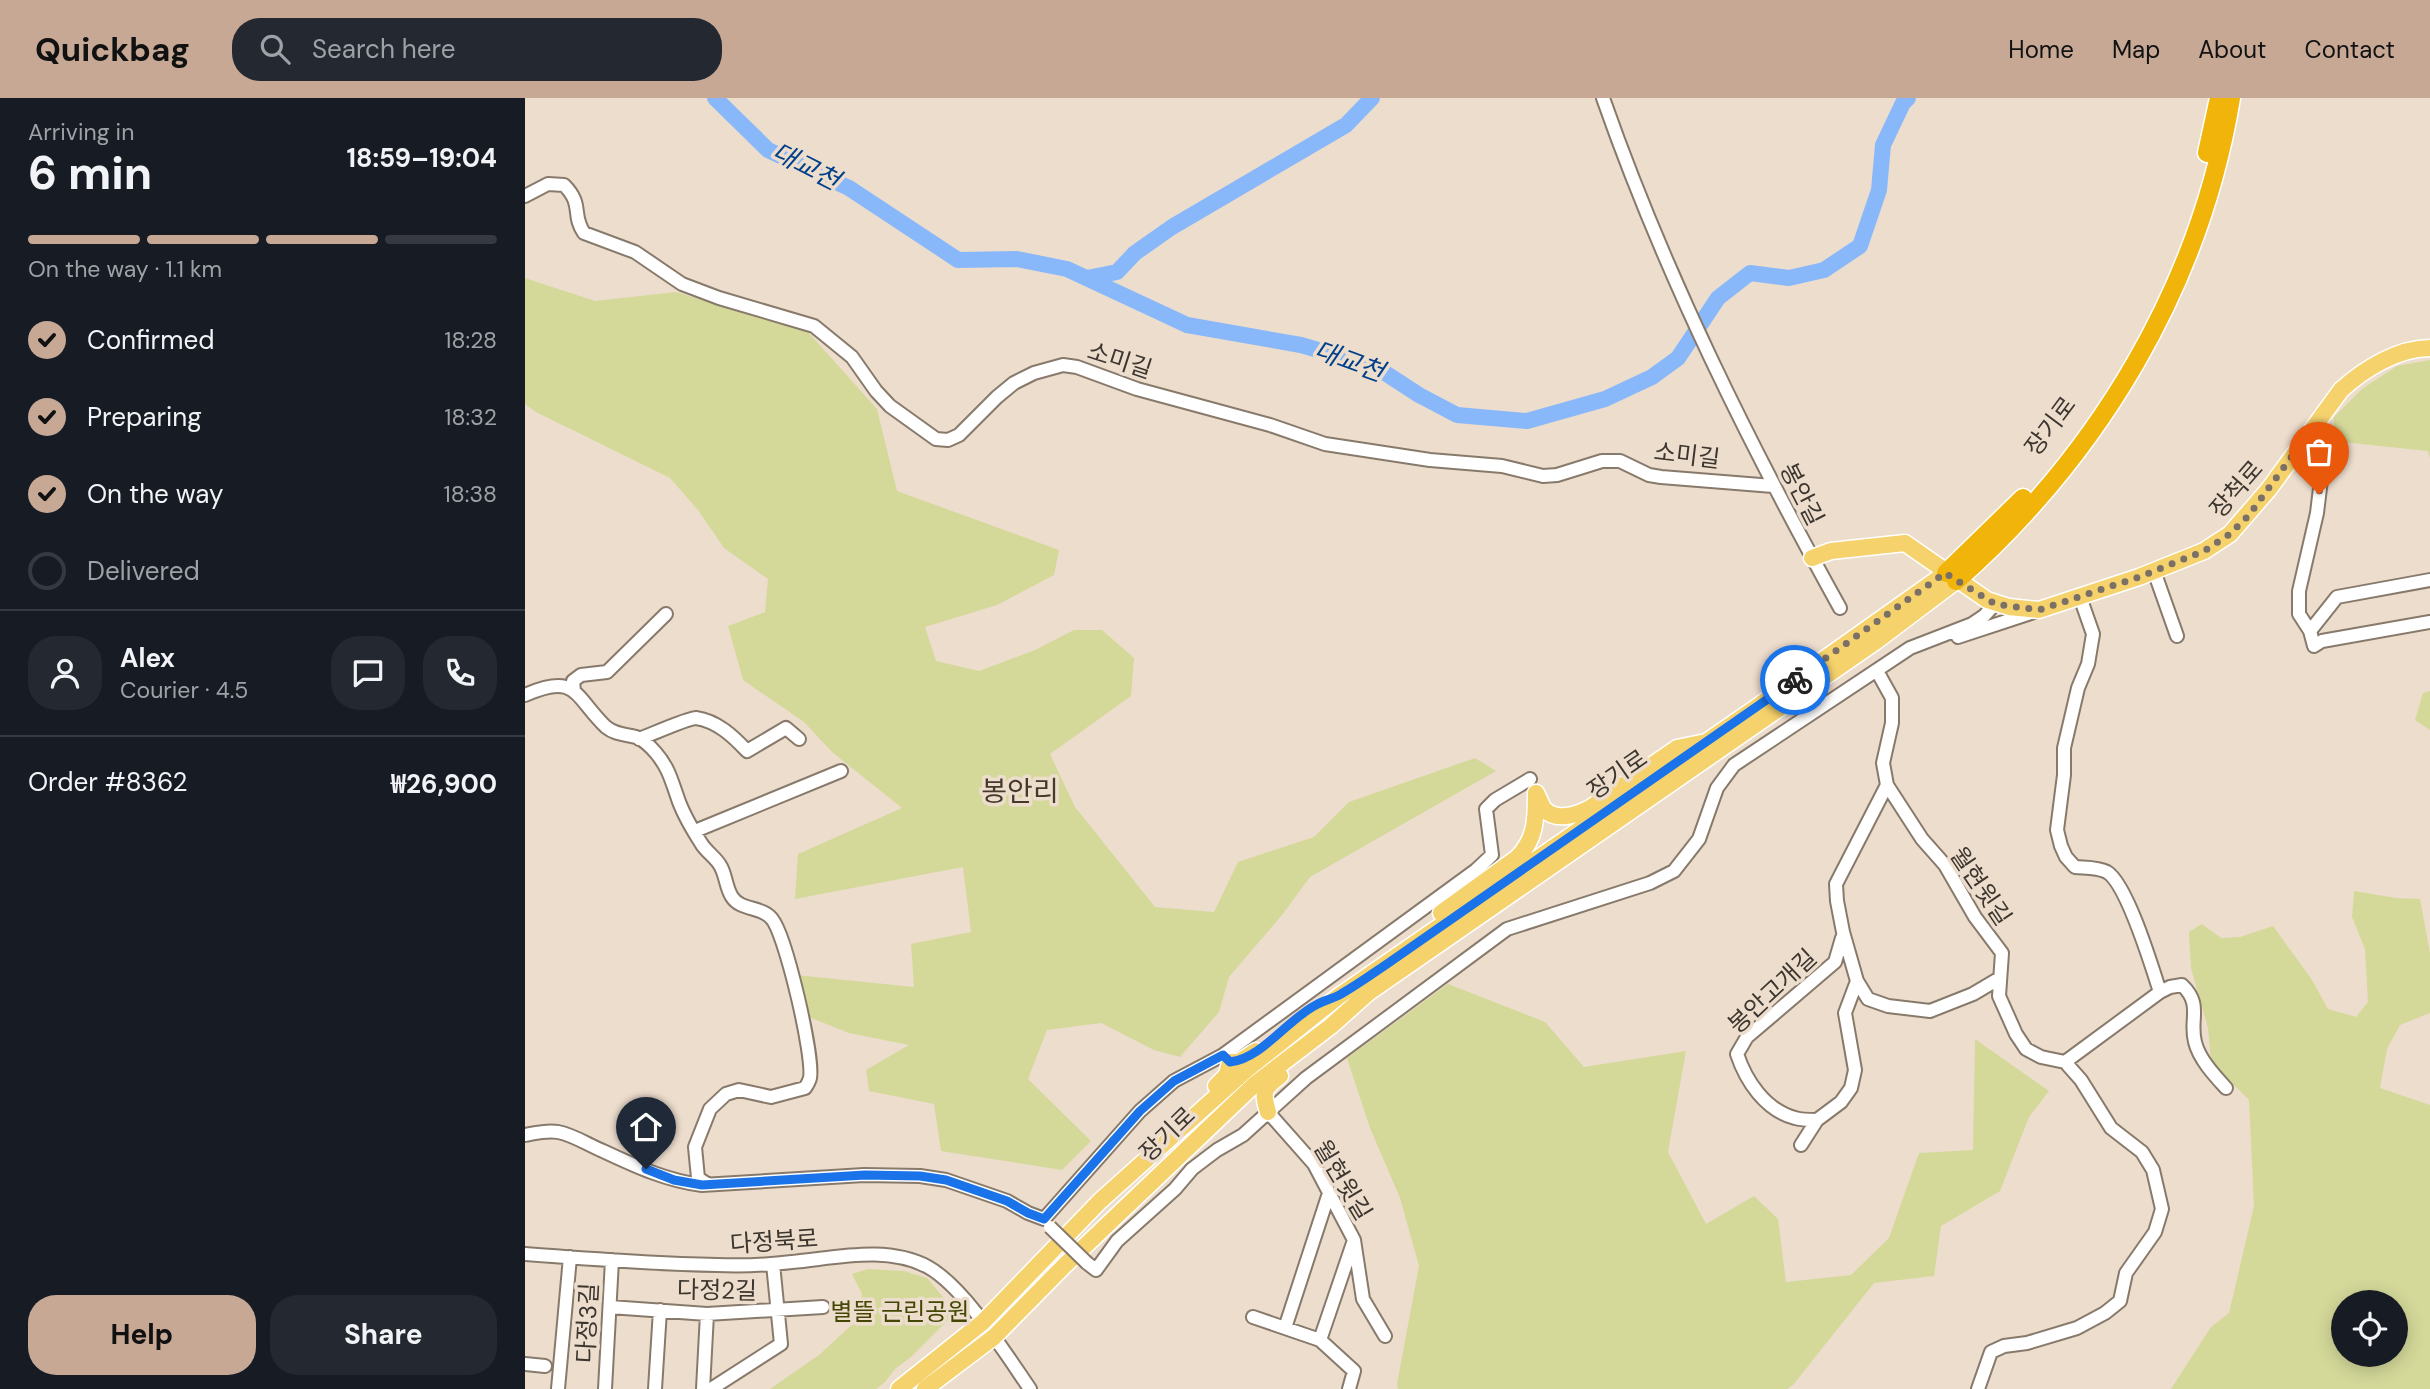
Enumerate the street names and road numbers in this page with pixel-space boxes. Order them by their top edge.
street label: 소미길 [1084,335,1156,385]
street label: 장기로 [2018,390,2082,462]
street label: 소미길 [1652,436,1722,474]
street label: 장척로 [2203,454,2269,524]
street label: 봉안길 [1773,457,1831,531]
street label: 장기로 [1581,742,1653,806]
street label: 월현윗길 [1943,841,2019,931]
street label: 봉안고개길 [1721,942,1823,1040]
street label: 장기로 [1132,1100,1202,1168]
street label: 월현윗길 [1307,1134,1379,1226]
street label: 다정북로 [729,1222,819,1260]
street label: 다정2길 [677,1274,757,1306]
street label: 다정3길 [569,1282,605,1364]

